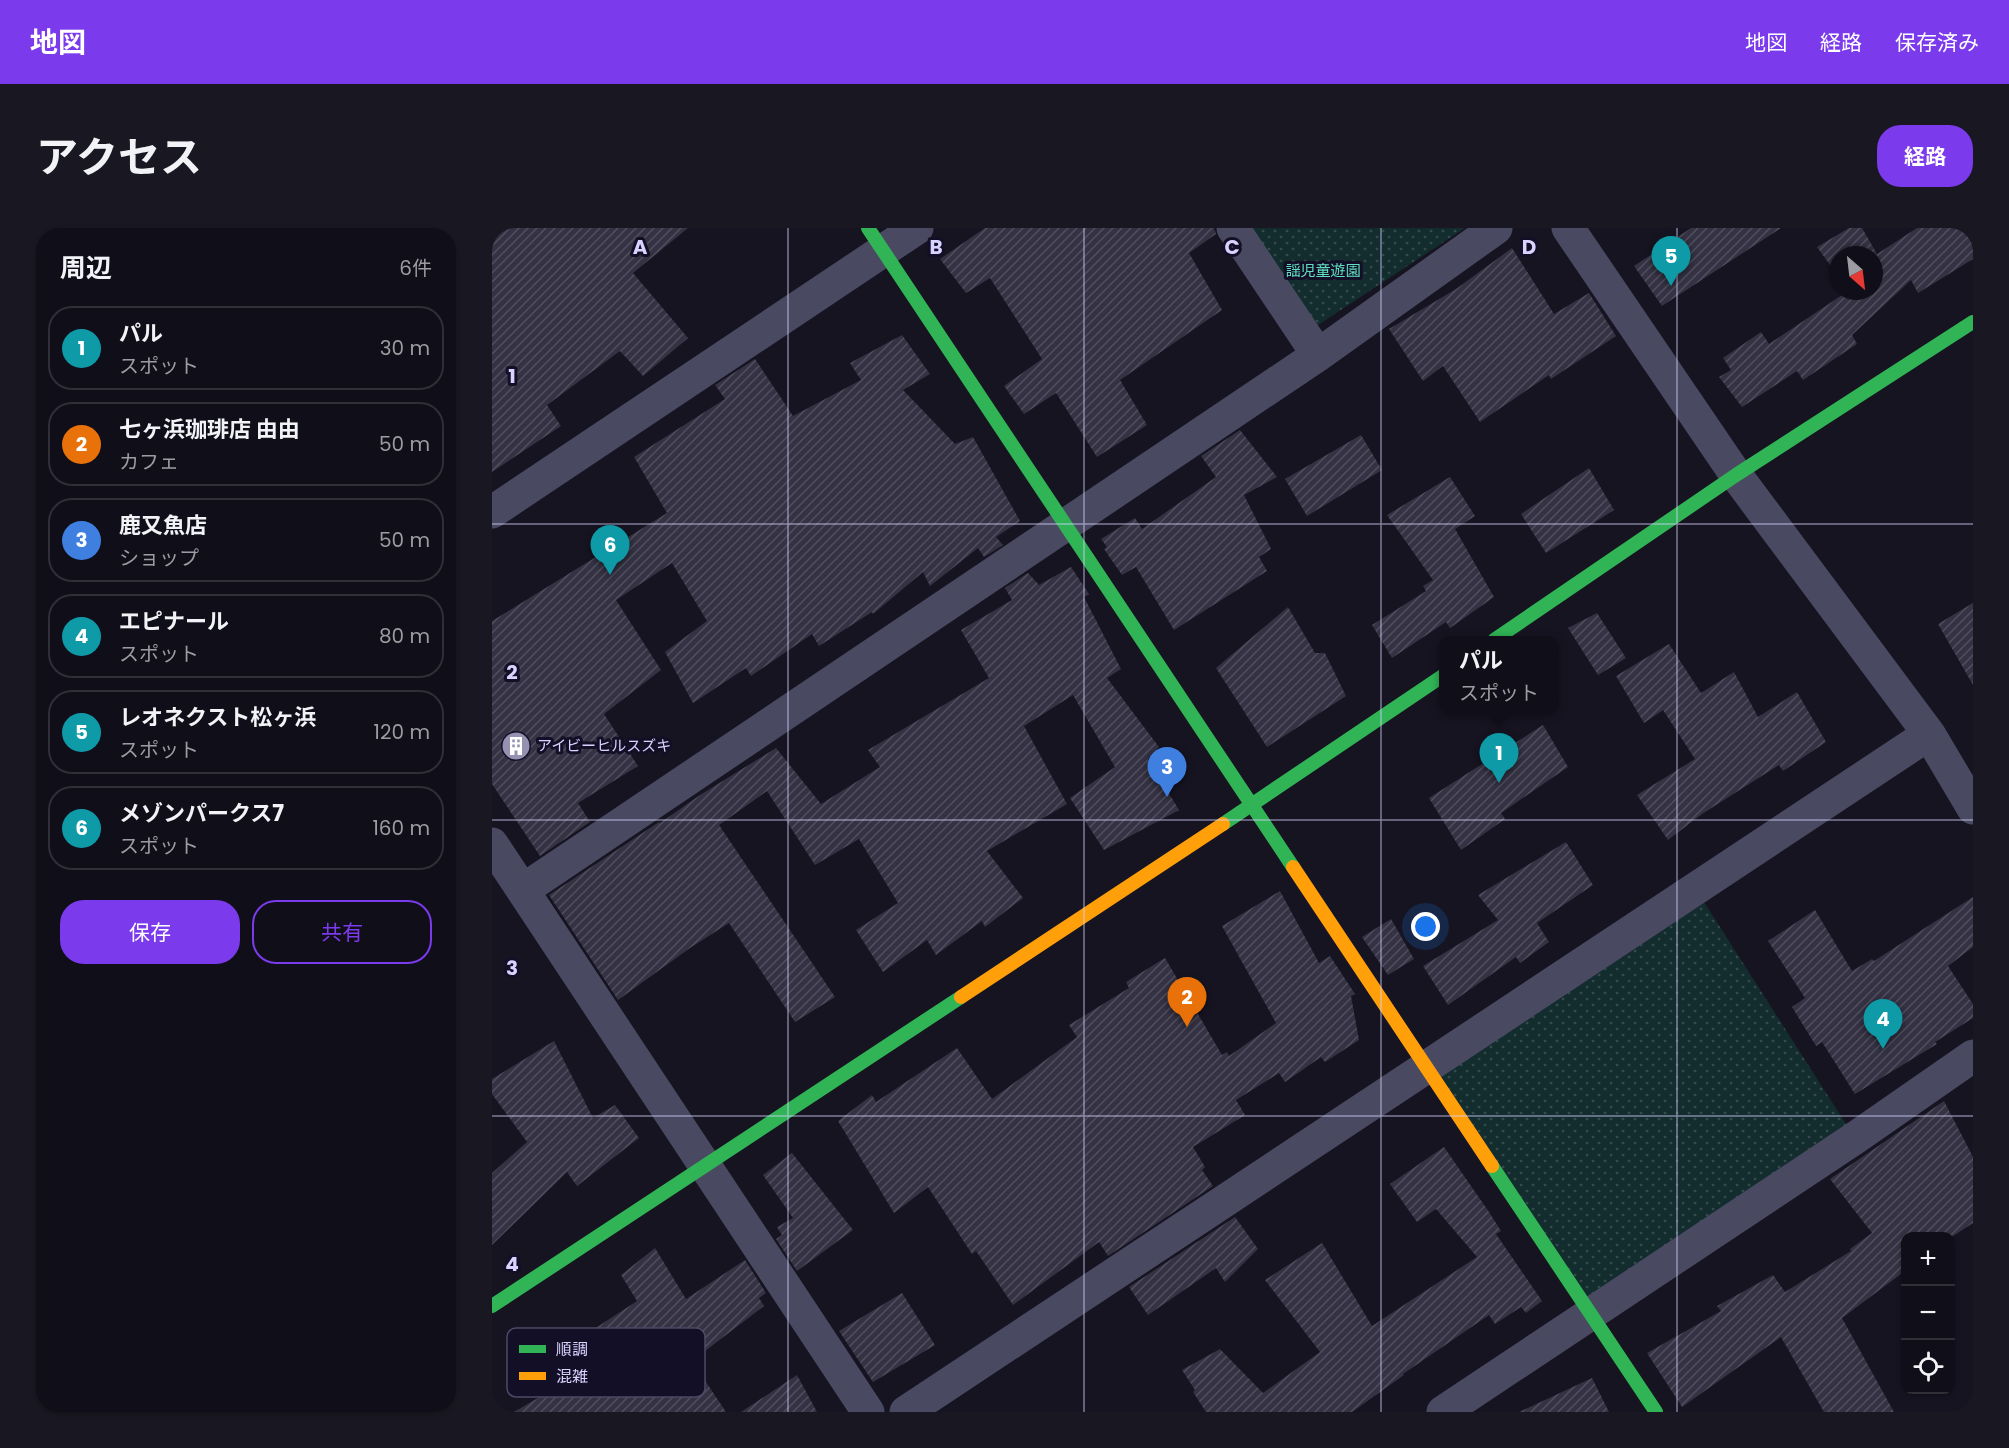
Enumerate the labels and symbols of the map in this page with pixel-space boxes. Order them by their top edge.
text: A [633,233,648,261]
text: B [929,233,943,261]
text: C [1224,233,1240,261]
text: D [1522,233,1536,261]
pin: 5 [1652,236,1690,286]
north arrow [1829,246,1883,300]
park label: 謡児童遊園 [1285,260,1361,281]
text: 1 [508,362,516,390]
pin: 6 [590,526,630,575]
text: 2 [506,658,518,686]
building icon: アイビーヒルスズキ [500,730,532,762]
pin: 1 [1480,734,1518,783]
place label: アイビーヒルスズキ [537,735,671,756]
pin: 3 [1148,748,1186,797]
your location [1411,912,1440,941]
text: 3 [506,954,518,982]
pin: 2 [1168,978,1206,1027]
pin: 4 [1864,1000,1902,1049]
text: 4 [505,1250,519,1278]
legend [507,1328,705,1397]
text: 順調 [556,1338,588,1361]
text: 混雑 [556,1365,588,1388]

